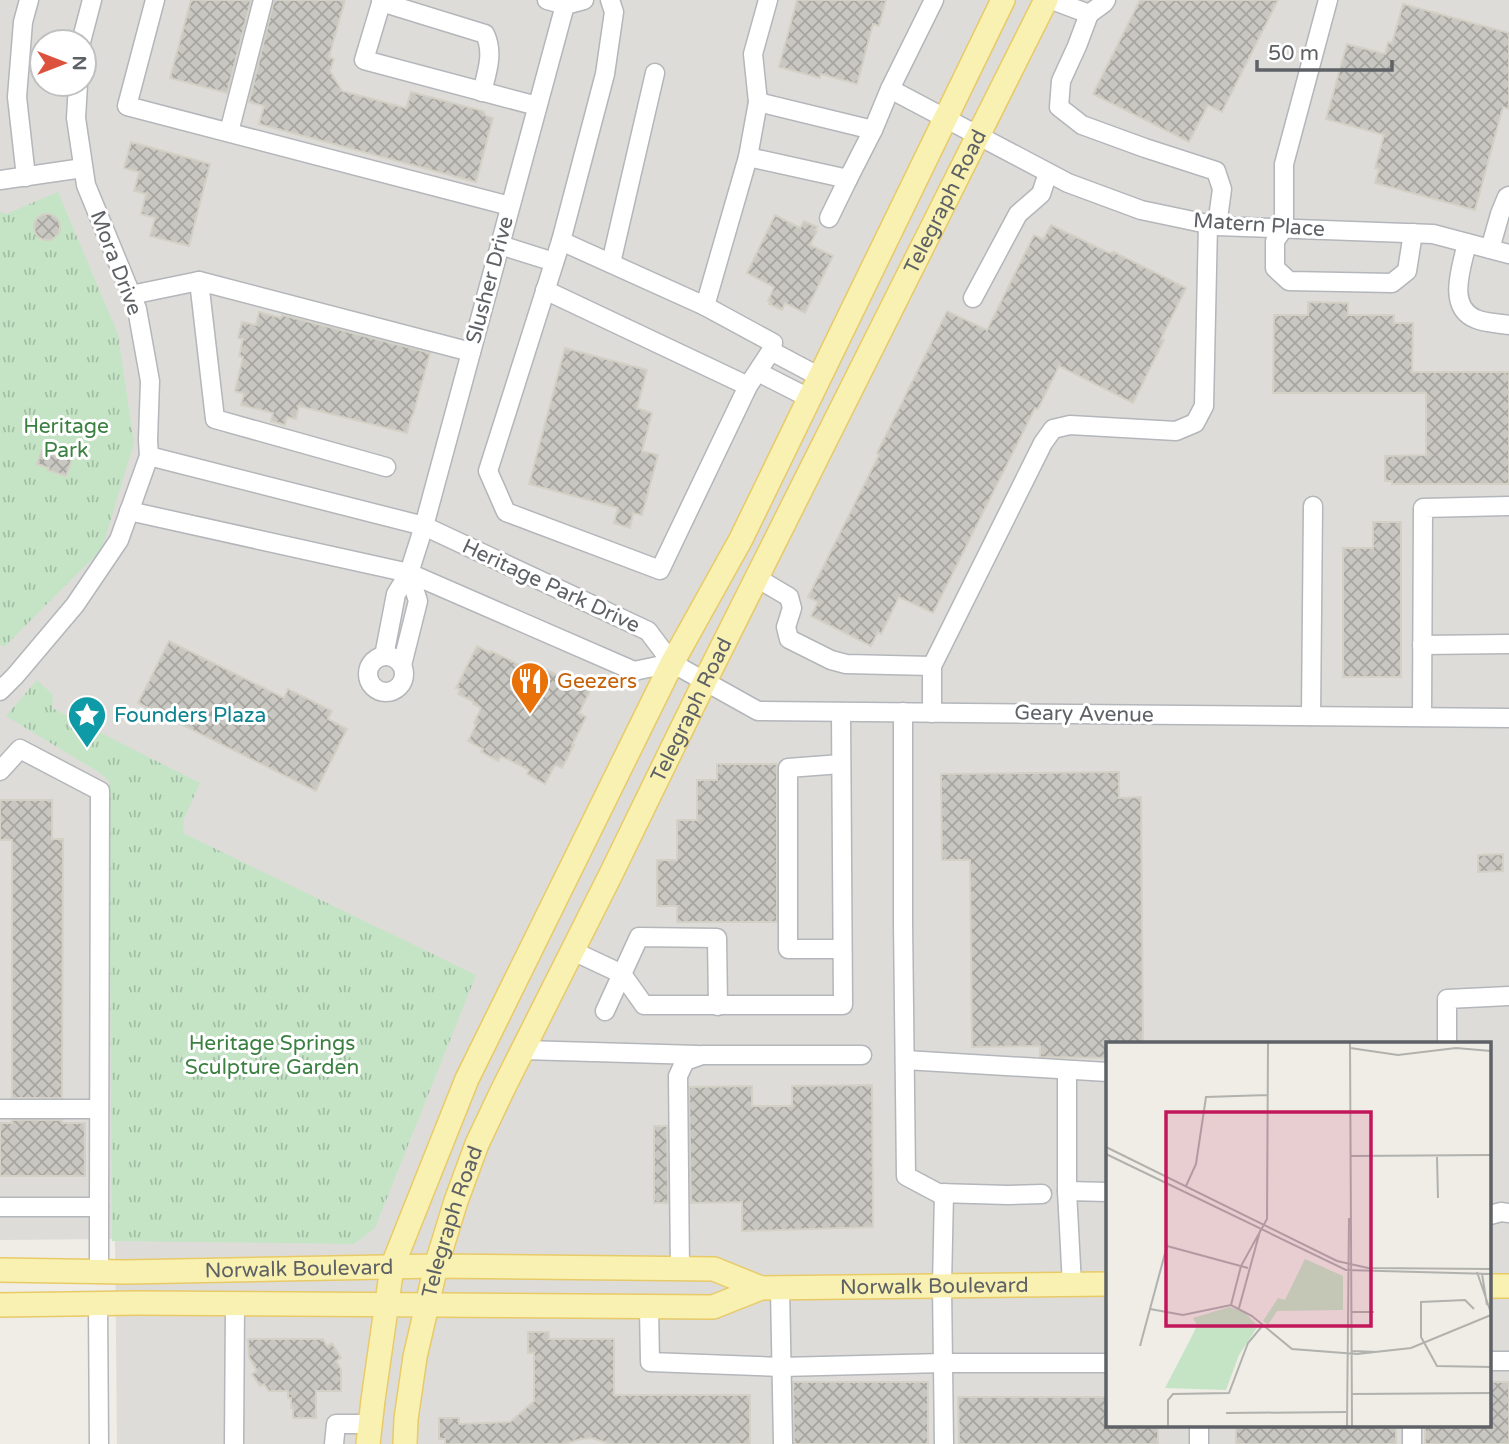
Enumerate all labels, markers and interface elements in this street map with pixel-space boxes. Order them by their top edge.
north arrow [28,28,98,98]
scale bar [1257,28,1392,72]
text: 50 m [1268,41,1319,66]
text: N [68,55,90,71]
street label: Telegraph Road [898,125,992,278]
street label: Mora Drive [85,207,147,319]
street label: Matern Place [1192,208,1326,242]
street label: Slusher Drive [461,214,519,346]
park label: Heritage Park [23,414,109,463]
street label: Heritage Park Drive [458,534,644,638]
street label: Telegraph Road [645,633,737,786]
restaurant icon: Geezers [509,660,551,715]
place label: Geezers [557,669,637,694]
place icon: Founders Plaza [66,694,108,749]
street label: Geary Avenue [1014,700,1154,728]
place label: Founders Plaza [114,703,266,728]
park label: Heritage Springs Sculpture Garden [185,1031,359,1080]
inset map [1106,1042,1492,1426]
street label: Telegraph Road [417,1142,488,1300]
street label: Norwalk Boulevard [204,1254,394,1283]
street label: Norwalk Boulevard [840,1272,1029,1300]

